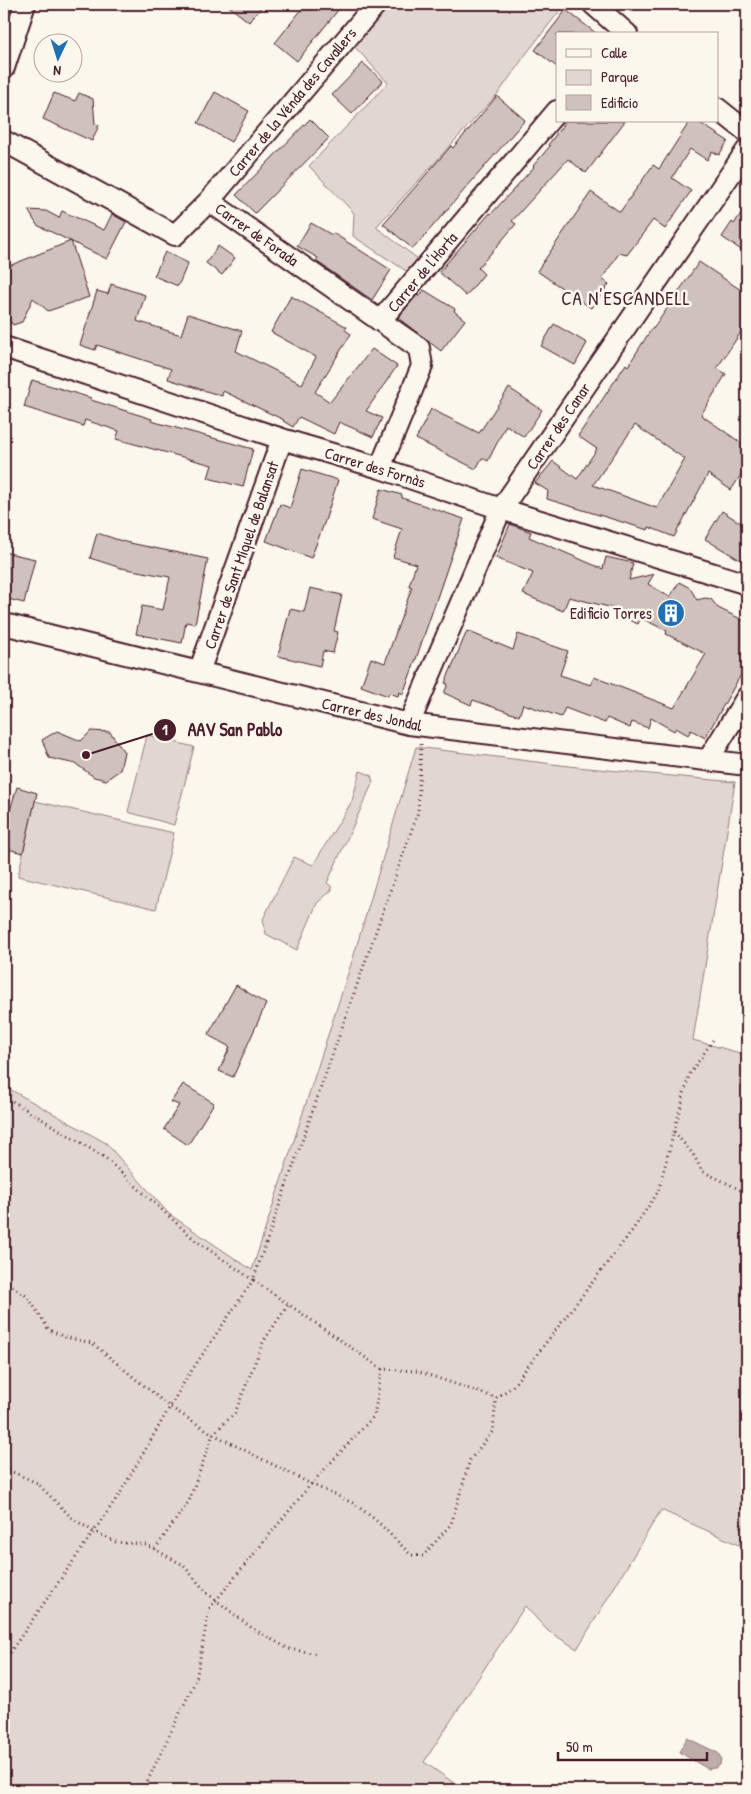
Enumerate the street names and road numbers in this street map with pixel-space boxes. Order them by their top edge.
street label: Carrer de la Vénda des Cavallers [223,23,361,181]
street label: Carrer de Forada [211,197,303,271]
street label: Carrer de l'Horta [382,227,462,317]
street label: Carrer des Canar [521,378,595,474]
street label: Carrer des Fornàs [322,441,428,493]
street label: Carrer de Sant Miquel de Balansat [198,458,284,652]
street label: Carrer des Jondal [320,692,425,736]

